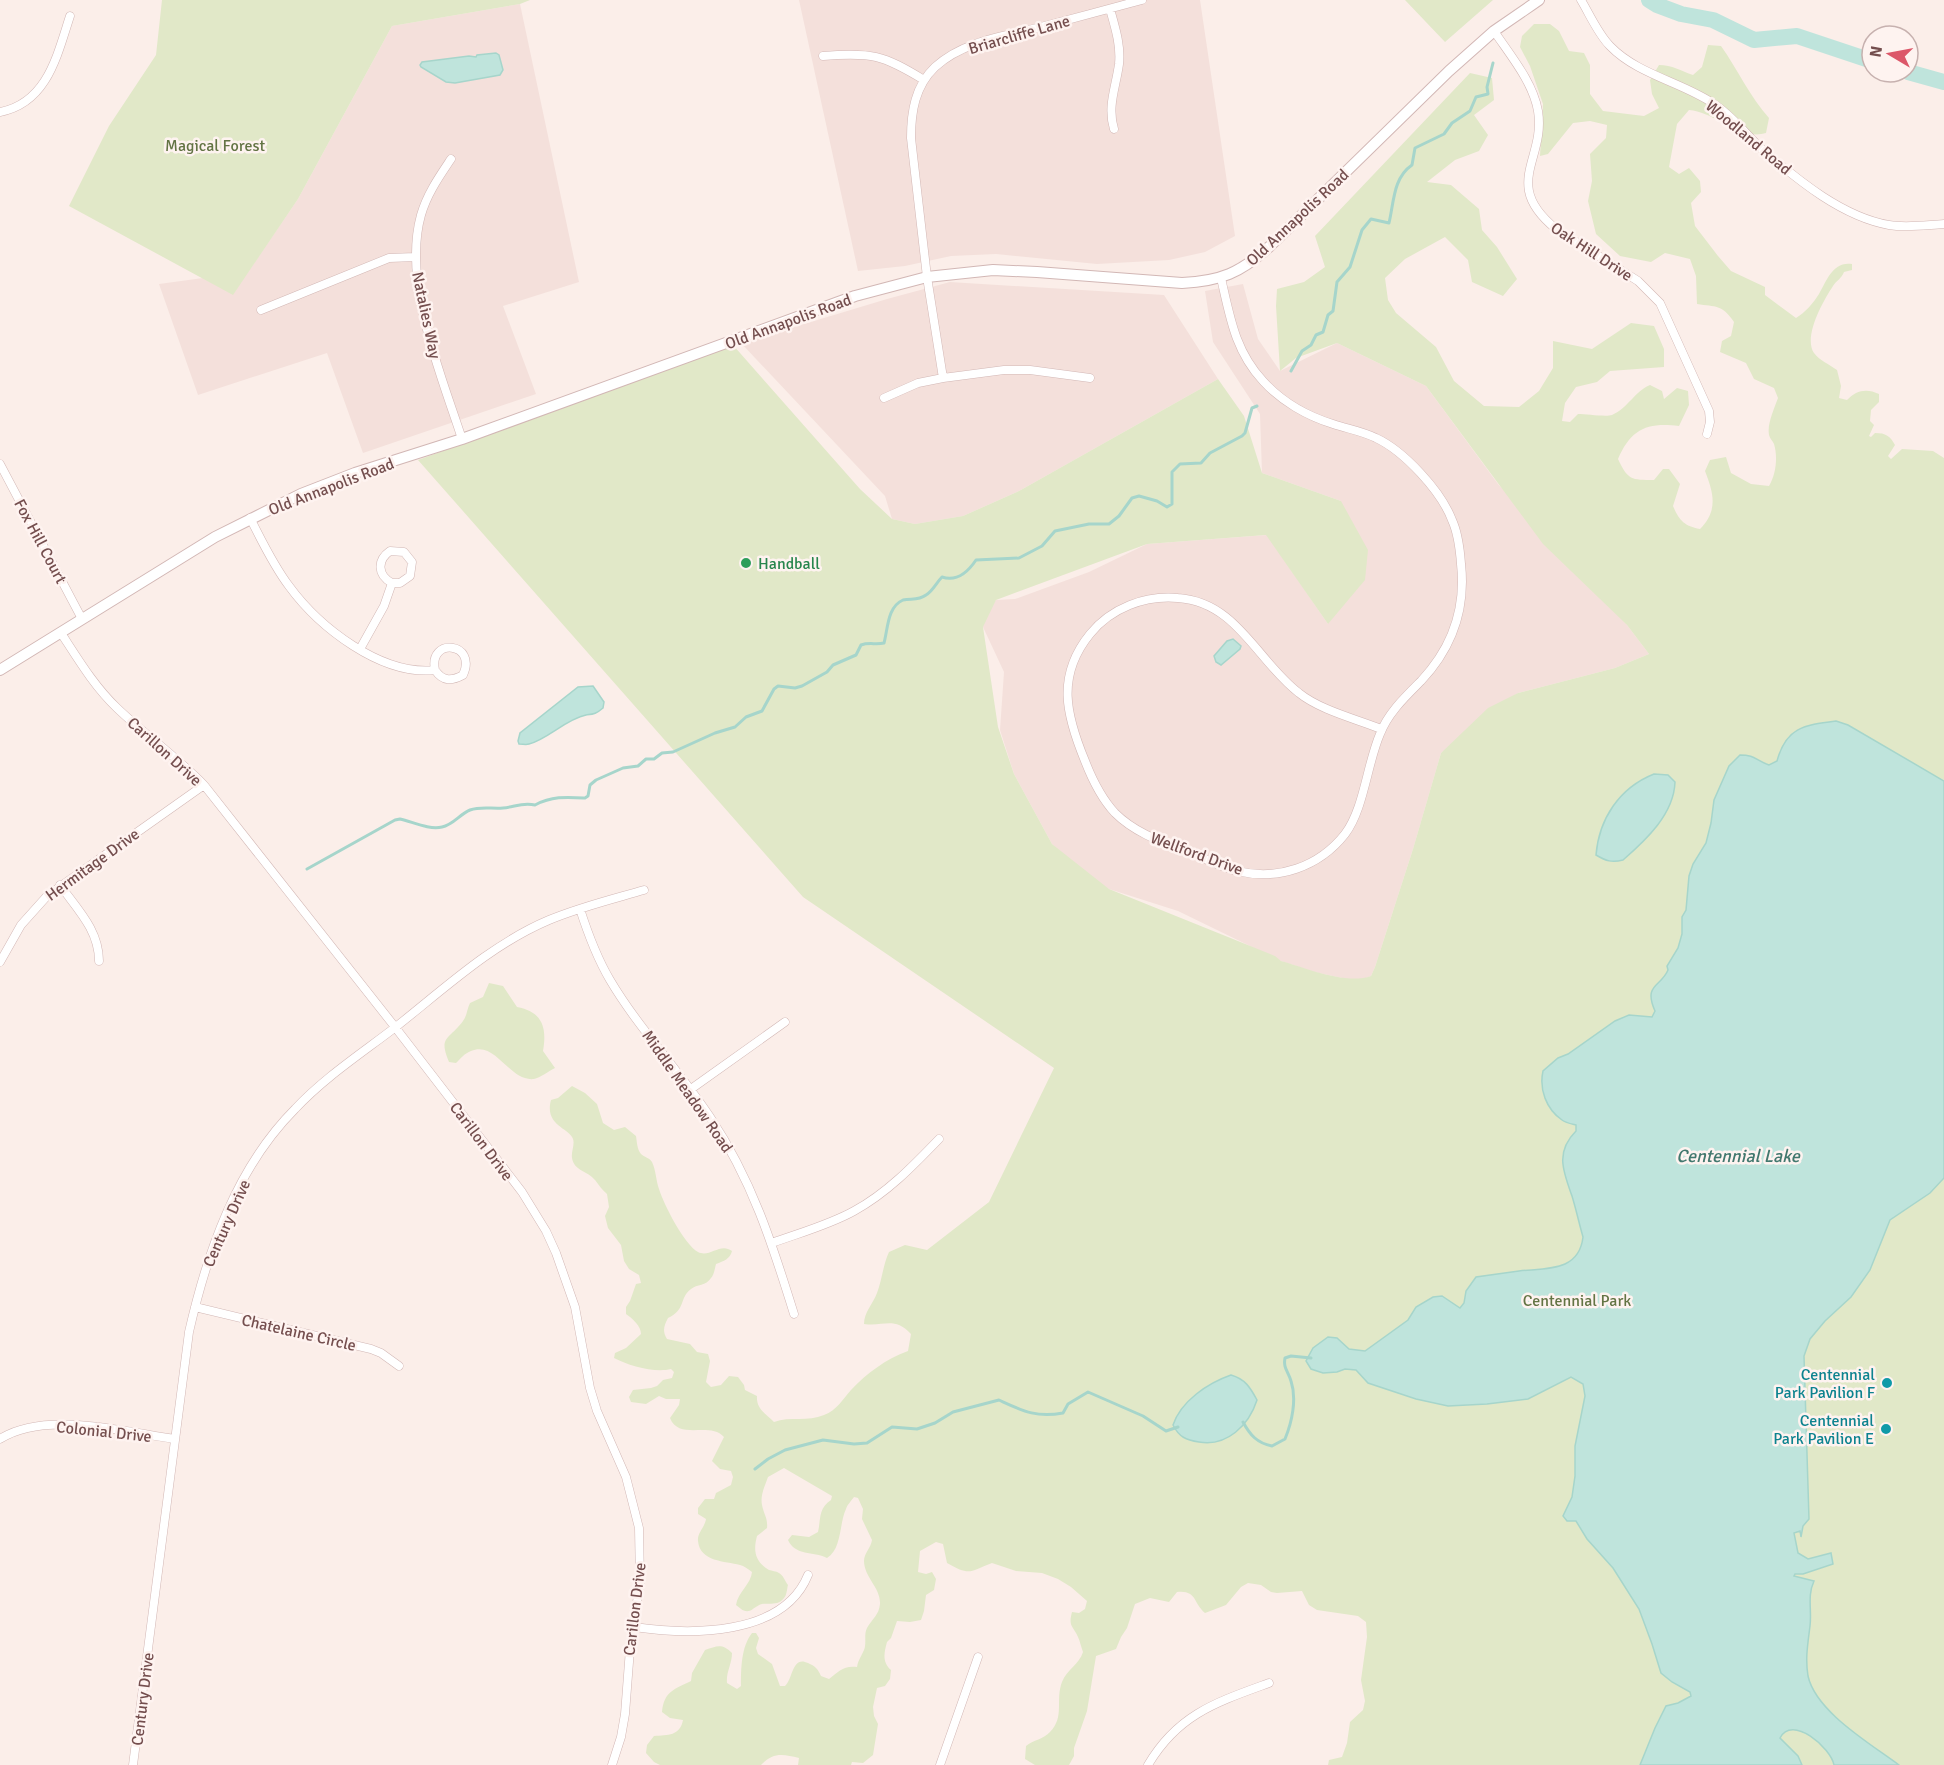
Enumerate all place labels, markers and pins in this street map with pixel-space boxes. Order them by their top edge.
place label: Handball [758,554,820,574]
marker: Handball [739,556,753,570]
place label: Centennial Park Pavilion F [1775,1365,1875,1403]
marker: Centennial Park Pavilion F [1880,1376,1894,1390]
place label: Centennial Park Pavilion E [1773,1411,1874,1449]
marker: Centennial Park Pavilion E [1879,1422,1893,1436]

